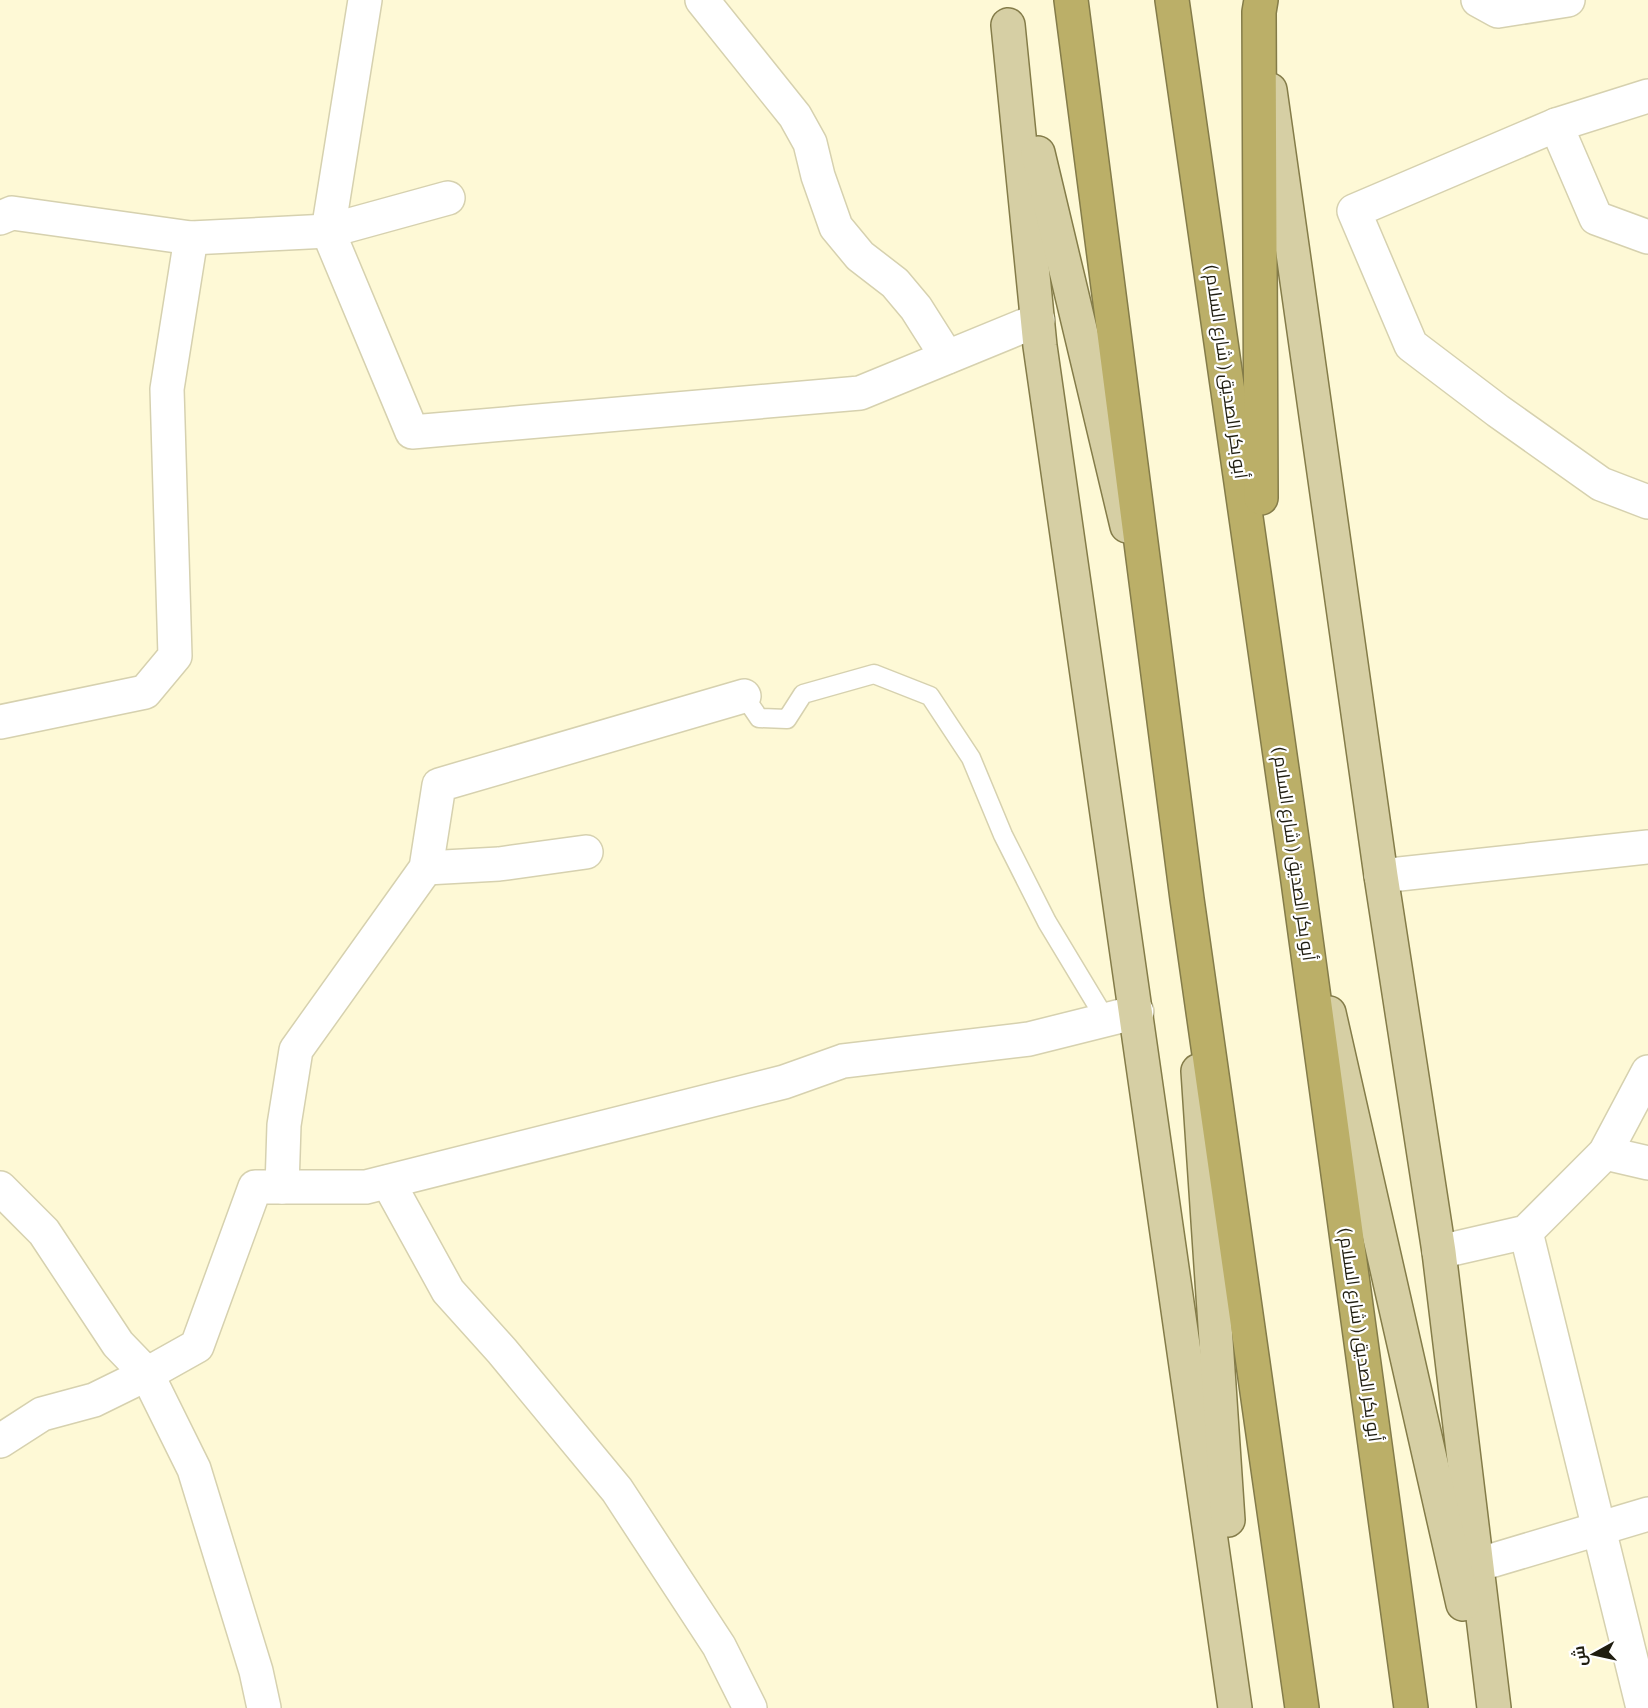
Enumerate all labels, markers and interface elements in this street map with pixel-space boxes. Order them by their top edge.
street label: ( شارع السلام ) أبو بكر الصديق [1199,263,1254,481]
street label: ( شارع السلام ) أبو بكر الصديق [1267,745,1322,963]
street label: ( شارع السلام ) أبو بكر الصديق [1333,1226,1388,1444]
north arrow [1564,1624,1624,1684]
text: ش [1567,1644,1591,1668]

